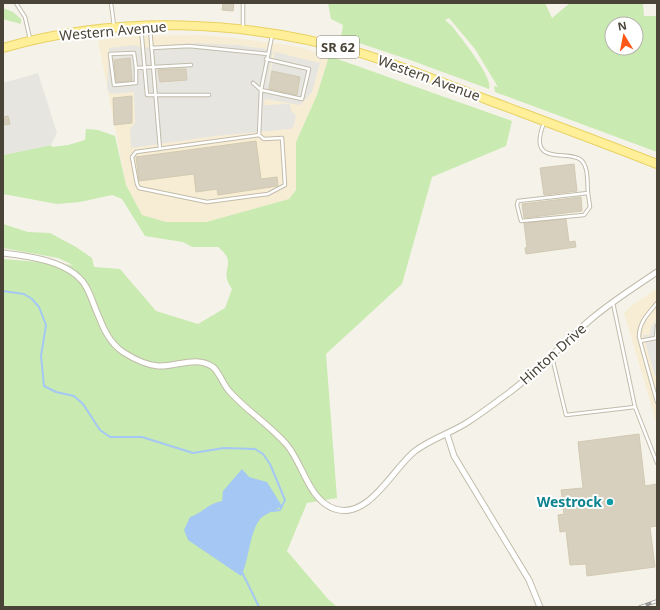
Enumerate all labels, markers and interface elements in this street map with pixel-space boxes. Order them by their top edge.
street label: Western Avenue [59,16,167,45]
north arrow [604,16,644,56]
text: N [616,17,628,34]
road number: SR 62 [317,36,359,58]
street label: Western Avenue [375,50,483,105]
street label: Hinton Drive [515,319,590,388]
place label: Westrock [537,492,602,511]
marker: Westrock [605,497,615,507]

